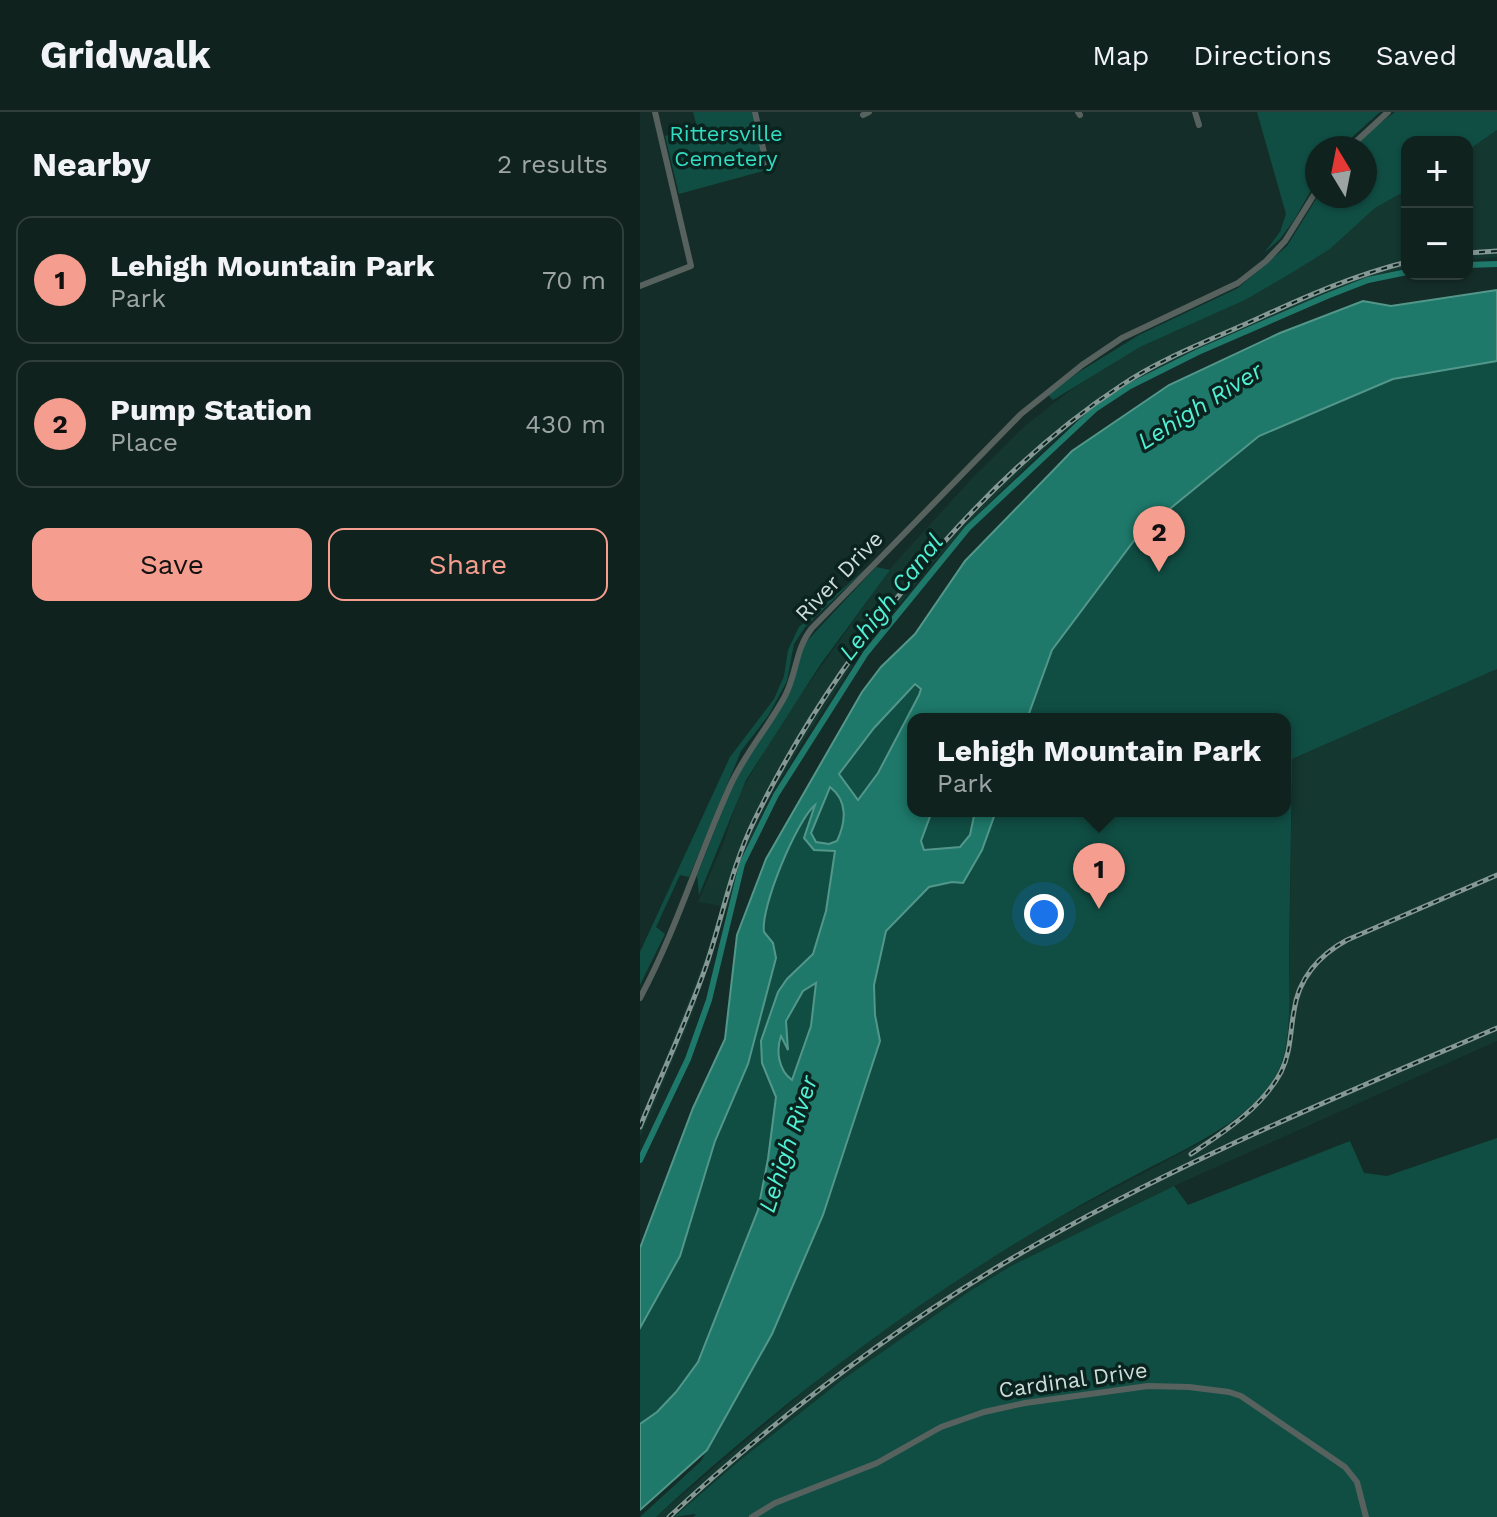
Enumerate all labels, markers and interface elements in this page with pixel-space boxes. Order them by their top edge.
text: Gridwalk [40,33,211,77]
text: Map [1092,39,1149,72]
text: Directions [1193,39,1332,72]
text: Saved [1376,39,1457,72]
park label: Rittersville Cemetery [669,121,783,171]
north arrow [1305,136,1377,208]
map controls [1401,136,1473,280]
button: + [1401,136,1473,208]
text: Nearby [32,144,151,184]
text: 2 results [497,149,608,179]
button: − [1401,208,1473,280]
text: Lehigh Mountain Park [110,248,434,283]
text: 1 [54,265,66,295]
text: 70 m [542,265,606,295]
text: Park [110,283,166,313]
water label: Lehigh River [1132,356,1269,455]
text: Pump Station [110,392,312,427]
text: 2 [52,409,68,439]
text: 430 m [525,409,606,439]
text: Place [110,427,178,457]
pin: 2 [1133,506,1185,572]
street label: River Drive [790,526,888,626]
button: Save [32,528,312,601]
button: Share [328,528,608,601]
water label: Lehigh Canal [833,528,949,666]
popup [907,713,1291,817]
text: Lehigh Mountain Park [937,733,1261,768]
text: Park [937,768,993,798]
pin: 1 [1073,843,1125,909]
your location [1024,894,1064,934]
water label: Lehigh River [753,1071,824,1216]
street label: Cardinal Drive [997,1357,1149,1403]

